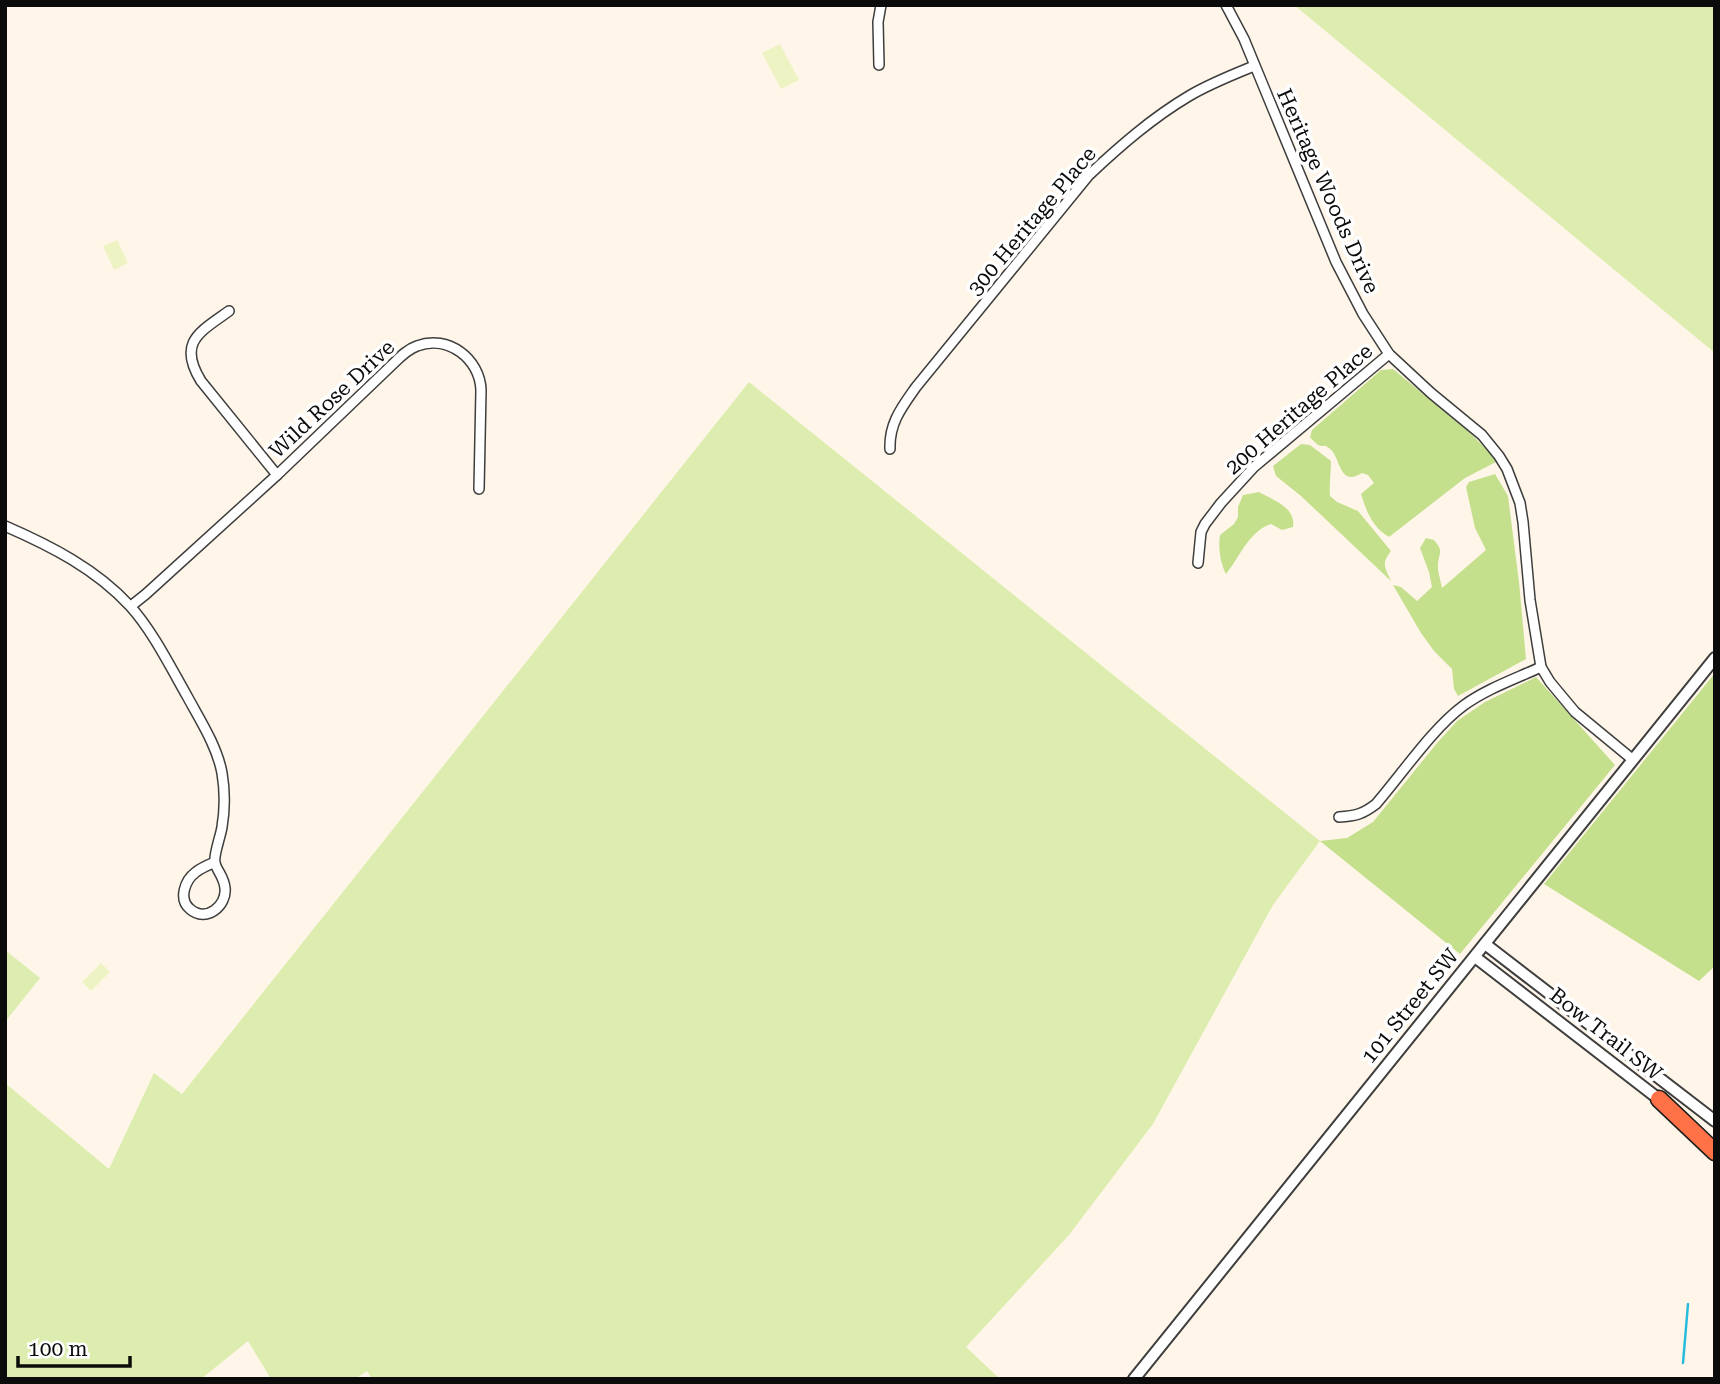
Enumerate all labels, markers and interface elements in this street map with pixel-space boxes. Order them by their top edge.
street label: Heritage Woods Drive [1272,85,1384,297]
street label: 300 Heritage Place [963,142,1101,300]
street label: Wild Rose Drive [265,335,399,463]
street label: 200 Heritage Place [1221,339,1377,479]
street label: 101 Street SW [1357,943,1464,1068]
street label: Bow Trail SW [1545,983,1667,1086]
scale bar [18,1324,130,1368]
text: 100 m [28,1337,88,1361]

